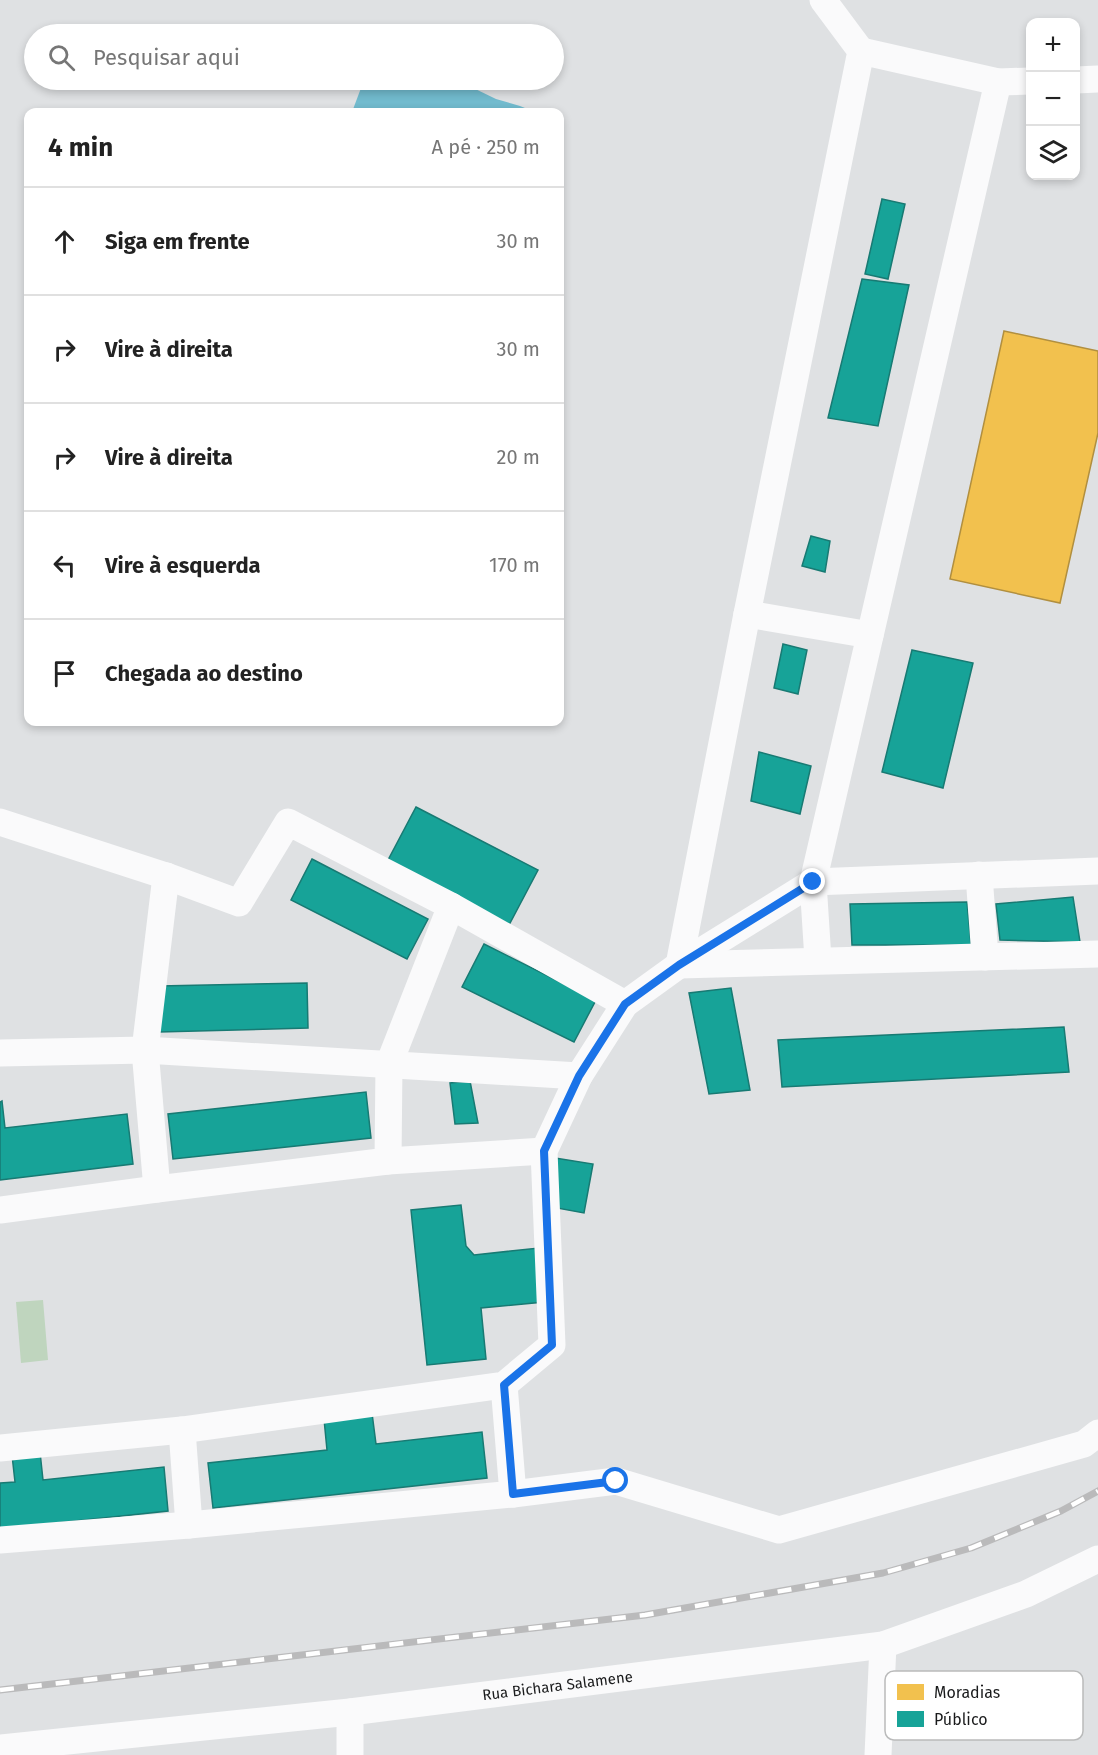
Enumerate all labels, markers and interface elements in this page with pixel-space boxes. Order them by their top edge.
map controls [1026,18,1080,180]
button: + [1026,18,1080,72]
search box [24,24,564,90]
icon: search [45,41,78,74]
text: Pesquisar aqui [93,44,240,71]
button: − [1026,72,1080,126]
button: layers [1026,126,1080,180]
text: 4 min [48,132,113,163]
text: A pé · 250 m [432,135,540,159]
icon: ahead [48,225,81,258]
text: Siga em frente [105,228,250,255]
text: 30 m [496,229,540,253]
icon: right [48,333,81,366]
text: Vire à direita [105,336,233,363]
text: 30 m [496,337,540,361]
icon: right [48,441,81,474]
text: Vire à direita [105,444,233,471]
text: 20 m [497,445,540,469]
icon: left [48,549,81,582]
text: Vire à esquerda [105,552,261,579]
text: 170 m [489,553,540,577]
icon: arrive [48,657,81,690]
text: Chegada ao destino [105,660,303,687]
route end [799,868,825,894]
route start [602,1467,628,1493]
street label: Rua Bichara Salamene [481,1668,634,1704]
legend [885,1671,1083,1740]
text: Moradias [934,1683,1000,1702]
text: Público [934,1710,988,1729]

